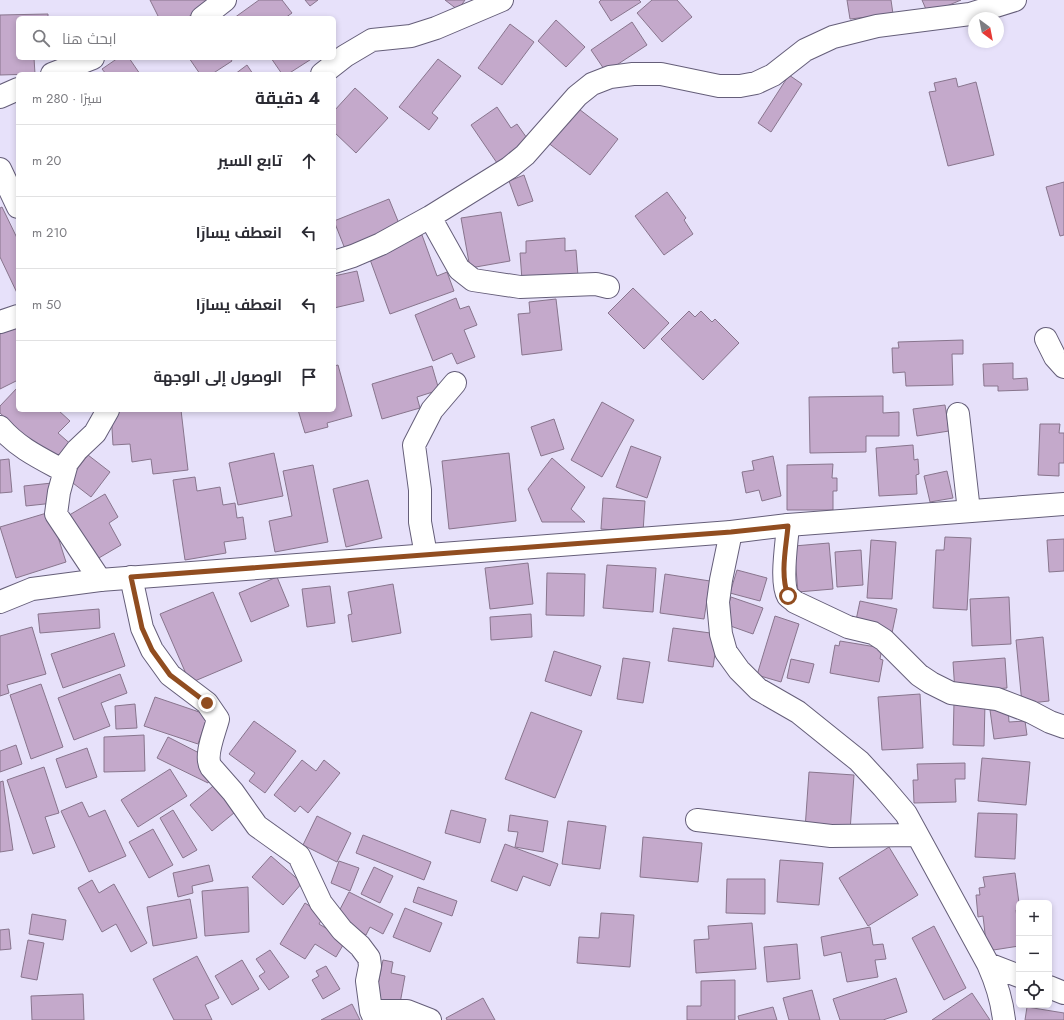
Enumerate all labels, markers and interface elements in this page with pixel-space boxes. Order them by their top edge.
north arrow [968,12,1004,48]
search box [16,16,336,60]
icon: search [30,27,52,49]
text: ابحث هنا [62,28,117,50]
text: 4 دقيقة [255,86,320,110]
text: سيرًا · 280 m [32,89,102,108]
text: تابع السير [218,150,282,172]
icon: ahead [298,150,320,172]
text: 20 m [32,151,61,170]
text: انعطف يسارًا [196,222,282,244]
icon: left [298,222,320,244]
text: 210 m [32,223,67,242]
text: انعطف يسارًا [196,294,282,316]
icon: left [298,294,320,316]
text: 50 m [32,295,61,314]
text: الوصول إلى الوجهة [153,366,282,388]
icon: arrive [298,366,320,388]
route start [779,587,797,605]
route end [198,694,216,712]
map controls [1016,900,1052,1008]
button: + [1016,900,1052,936]
button: − [1016,936,1052,972]
button: locate [1016,972,1052,1008]

